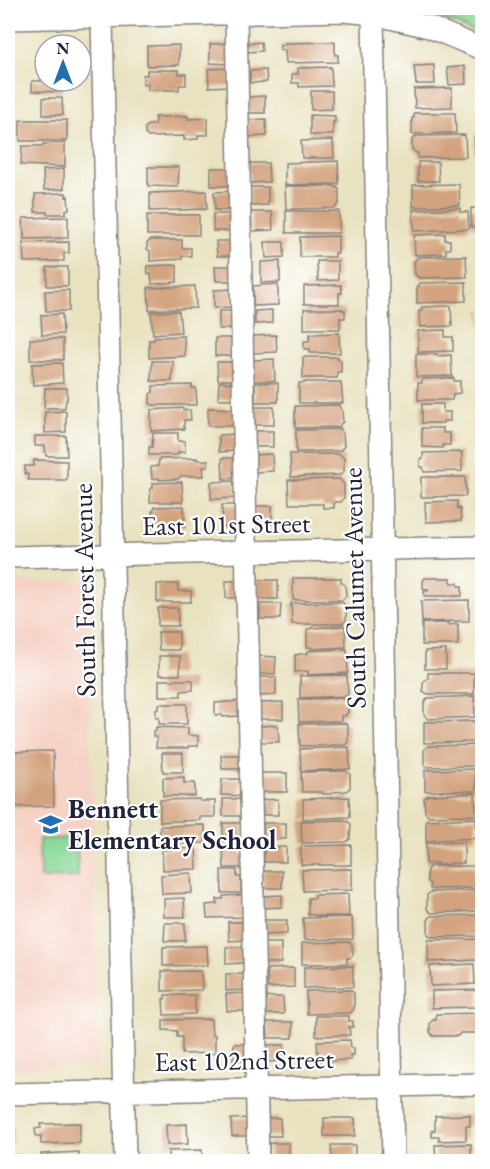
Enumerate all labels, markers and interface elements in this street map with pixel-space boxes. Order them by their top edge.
north arrow [33,33,93,93]
text: N [57,38,70,59]
street label: South Calumet Avenue [334,467,374,709]
street label: South Forest Avenue [65,483,103,697]
street label: East 101st Street [141,505,311,543]
place label: Bennett Elementary School [68,791,277,857]
school or university icon: Bennett Elementary School [37,811,63,837]
street label: East 102nd Street [154,1041,335,1079]

